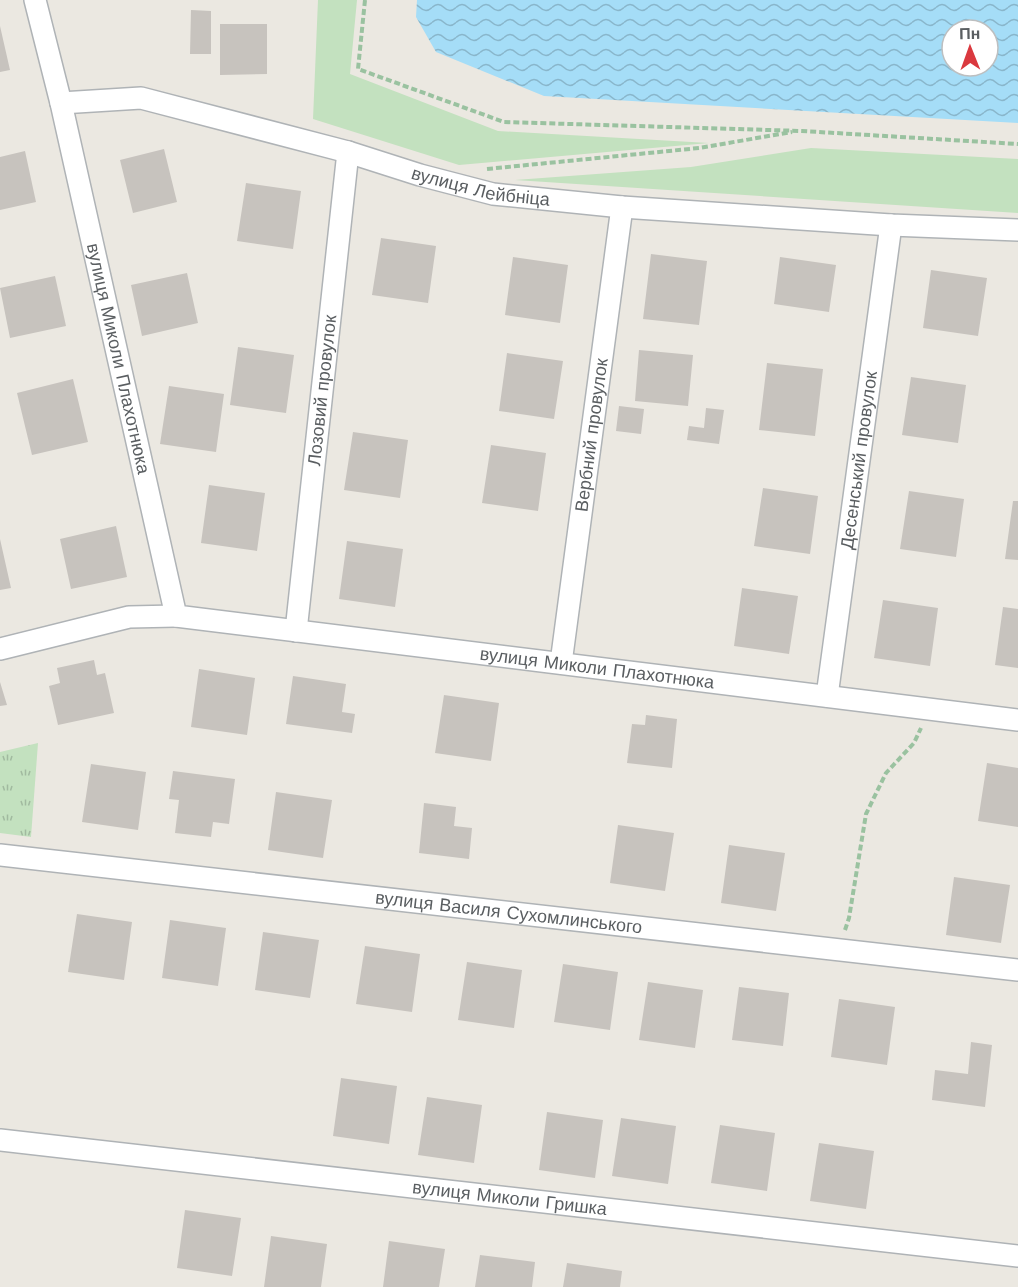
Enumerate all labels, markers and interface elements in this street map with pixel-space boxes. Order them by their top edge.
north arrow [940,18,1000,78]
text: Пн [959,24,980,43]
street label: вулиця Лейбніца [409,162,552,210]
street label: вулиця Миколи Плахотнюка [83,241,155,477]
street label: Лозовий провулок [303,314,340,467]
street label: Вербний провулок [570,357,612,513]
street label: Десенський провулок [836,369,881,551]
street label: вулиця Миколи Плахотнюка [479,643,716,693]
street label: вулиця Василя Сухомлинського [374,886,643,937]
street label: вулиця Миколи Гришка [411,1176,609,1219]

